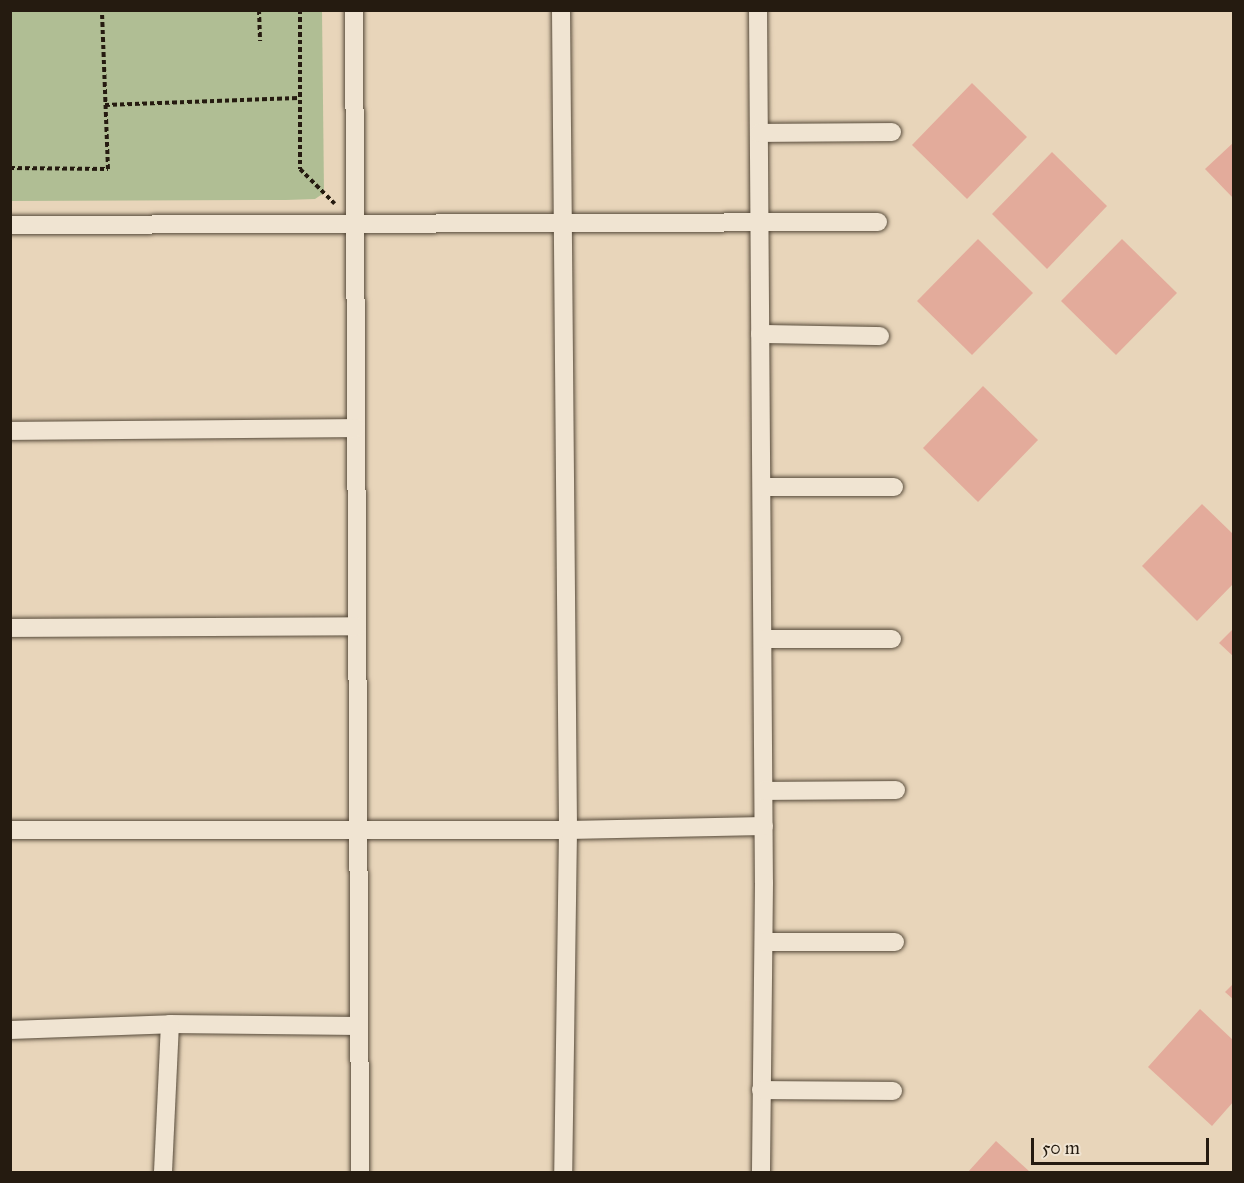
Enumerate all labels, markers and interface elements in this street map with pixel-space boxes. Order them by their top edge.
scale bar [1034,1126,1212,1164]
text: 50 m [1042,1137,1080,1159]

